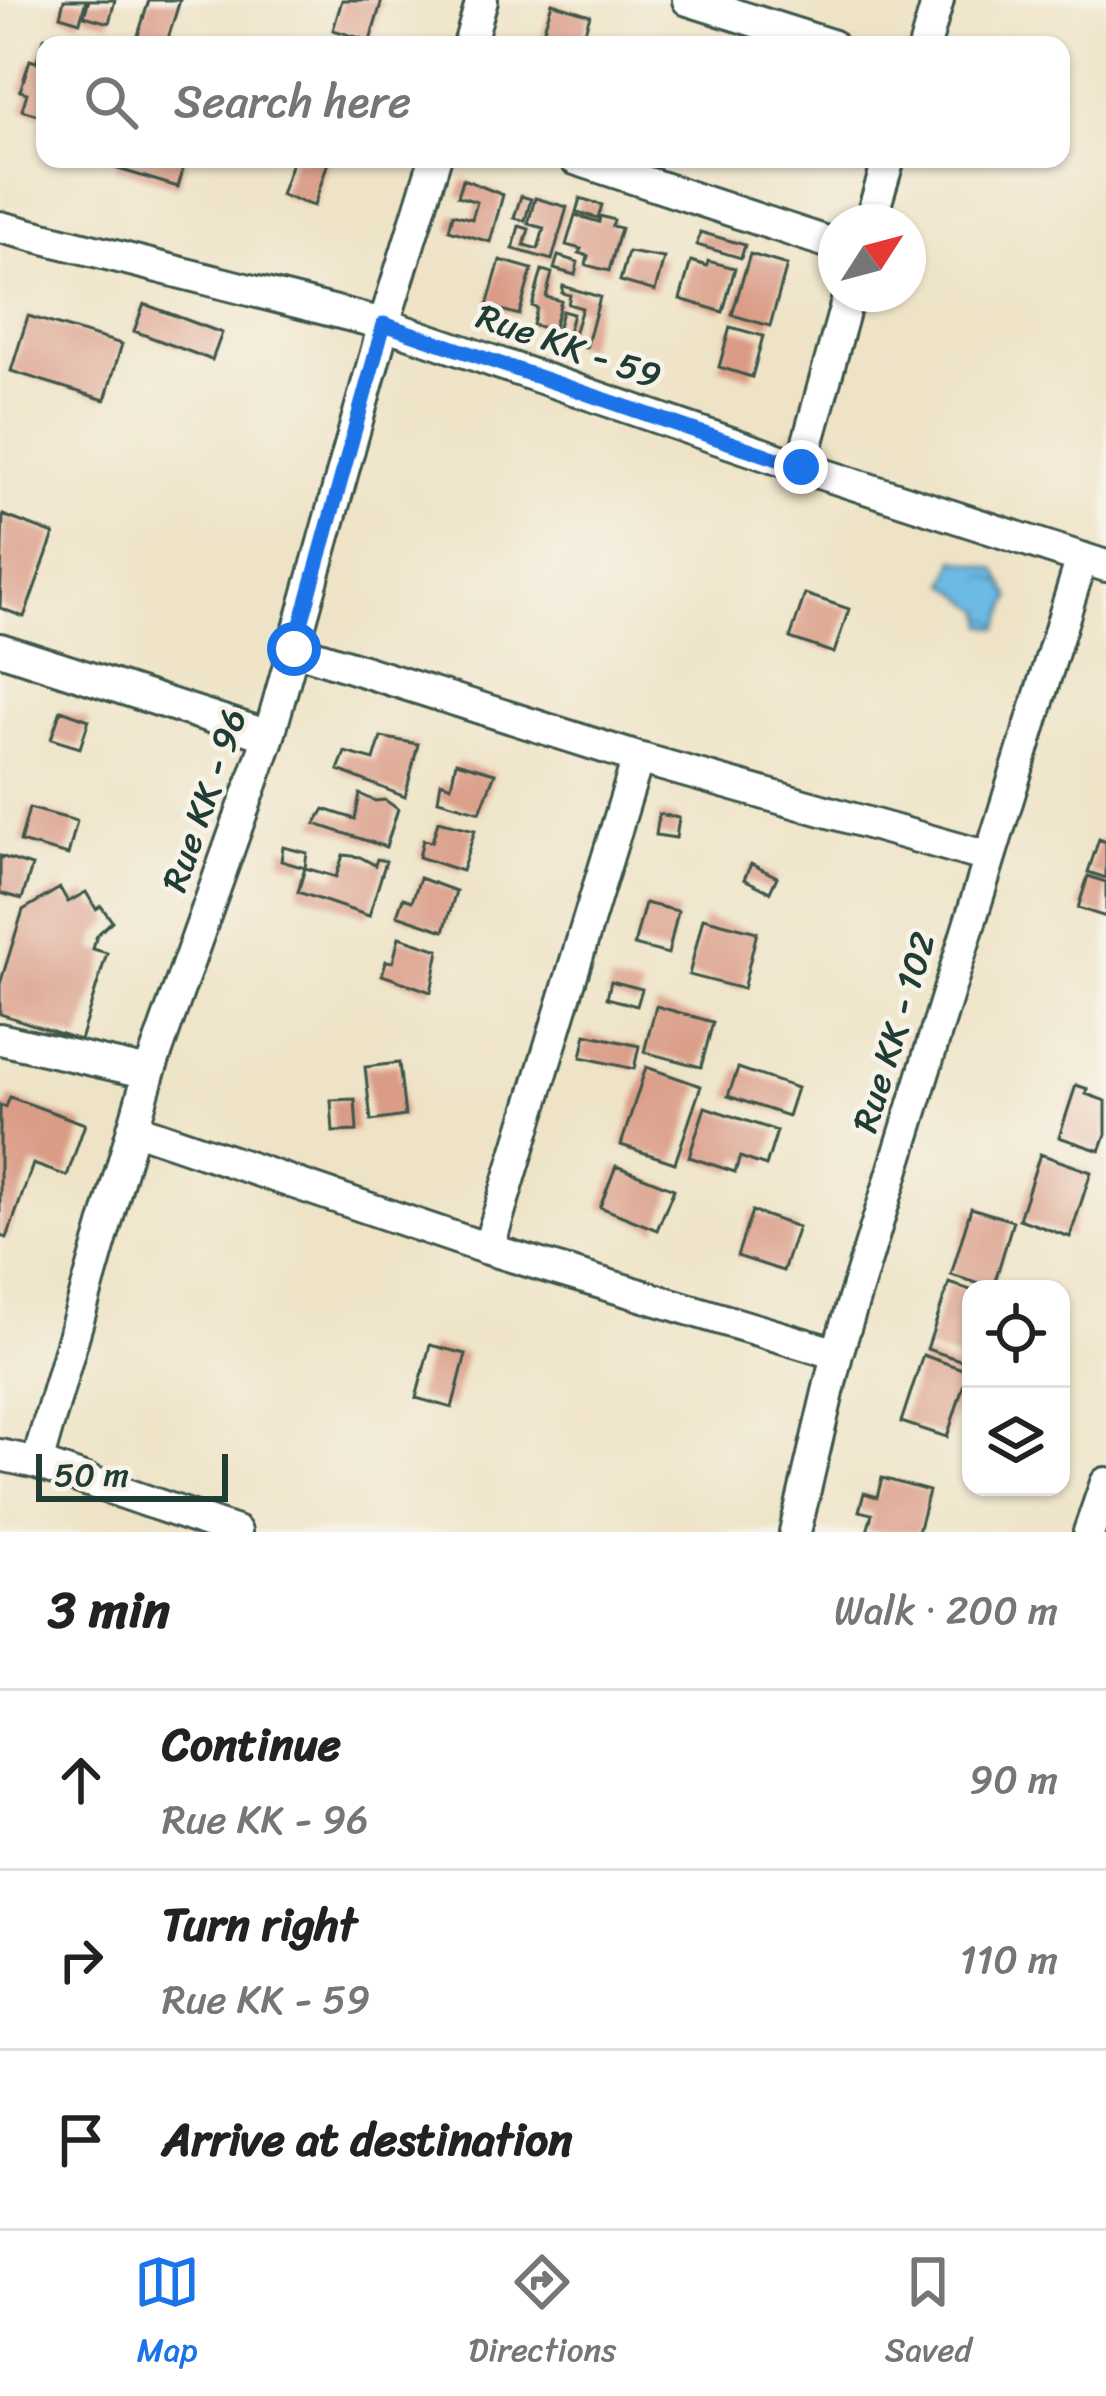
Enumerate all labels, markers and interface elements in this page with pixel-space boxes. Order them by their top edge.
search box [36,36,1070,168]
text: Search here [174,62,411,142]
icon: search [78,69,144,135]
north arrow [818,204,926,312]
street label: Rue KK - 59 [468,284,670,408]
route end [774,440,828,494]
route start [267,622,321,676]
street label: Rue KK - 96 [143,699,265,901]
street label: Rue KK - 102 [833,924,955,1140]
map controls [962,1280,1070,1496]
button: locate [962,1280,1070,1388]
button: layers [962,1388,1070,1496]
text: 50 m [54,1446,129,1504]
scale bar [36,1448,228,1501]
text: 3 min [48,1565,170,1655]
text: Walk · 200 m [834,1576,1058,1645]
text: Continue [162,1705,341,1785]
text: 90 m [969,1745,1058,1814]
icon: ahead [48,1747,114,1813]
text: Rue KK - 96 [162,1785,368,1854]
text: Turn right [162,1885,357,1965]
text: 110 m [960,1925,1058,1994]
icon: right [48,1927,114,1993]
text: Rue KK - 59 [162,1965,370,2034]
text: Arrive at destination [162,2100,572,2180]
icon: arrive [48,2107,114,2173]
tab: Map [134,2249,200,2379]
tab: Directions [469,2249,616,2379]
tab: Saved [885,2249,972,2379]

